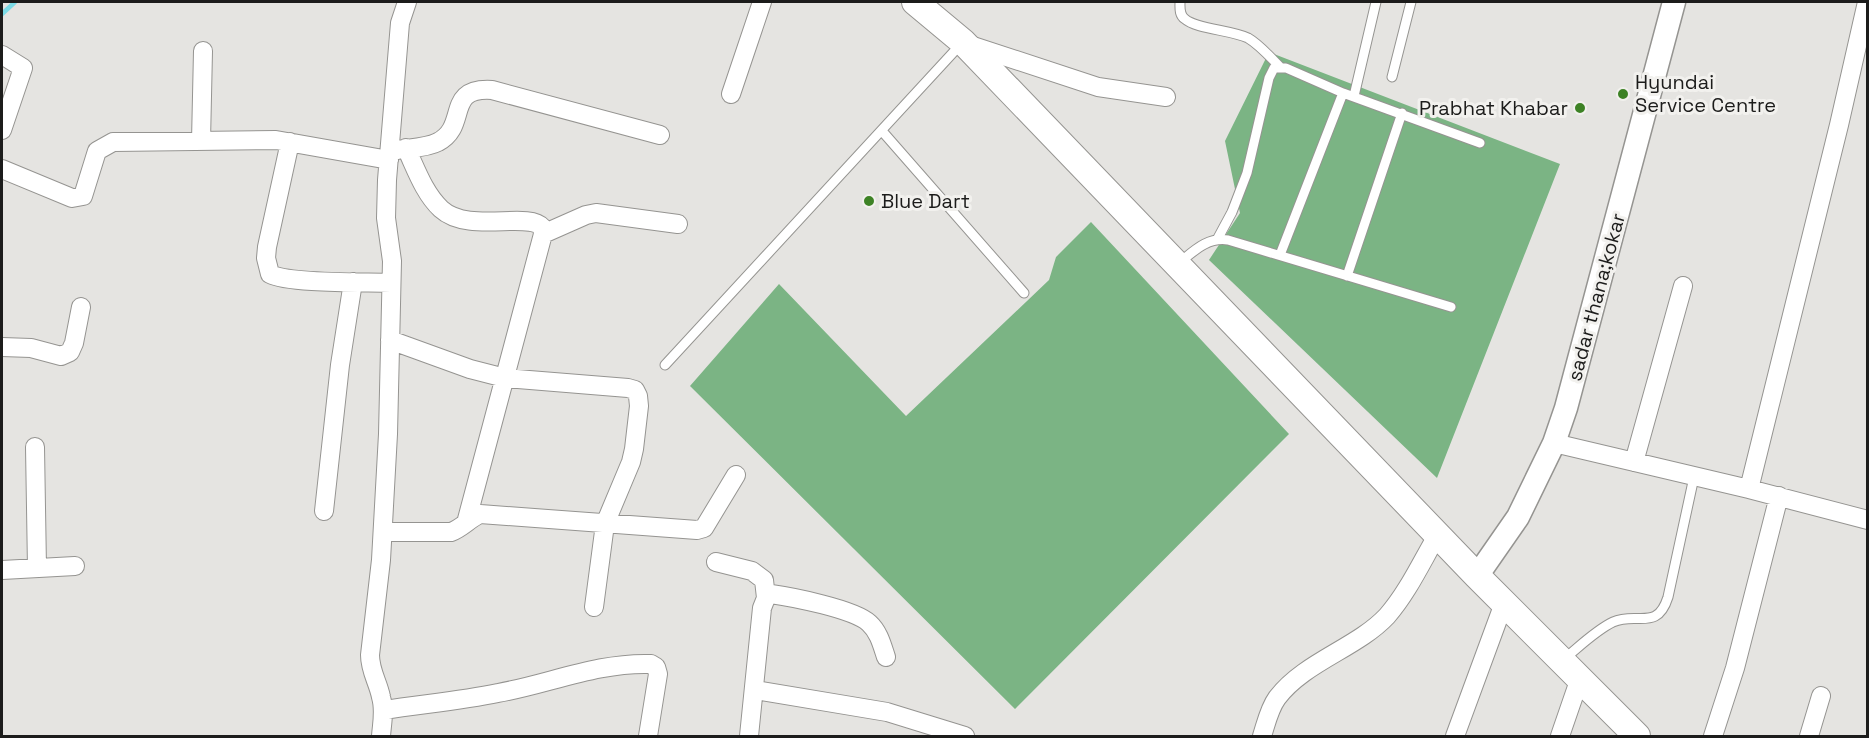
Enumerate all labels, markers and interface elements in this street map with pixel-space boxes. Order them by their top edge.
place label: Hyundai Service Centre [1635,69,1776,118]
marker: Hyundai Service Centre [1616,87,1630,101]
place label: Prabhat Khabar [1419,95,1568,121]
marker: Prabhat Khabar [1573,101,1587,115]
place label: Blue Dart [881,188,970,214]
marker: Blue Dart [862,194,876,208]
street label: sadar thana;kokar [1561,210,1631,384]

